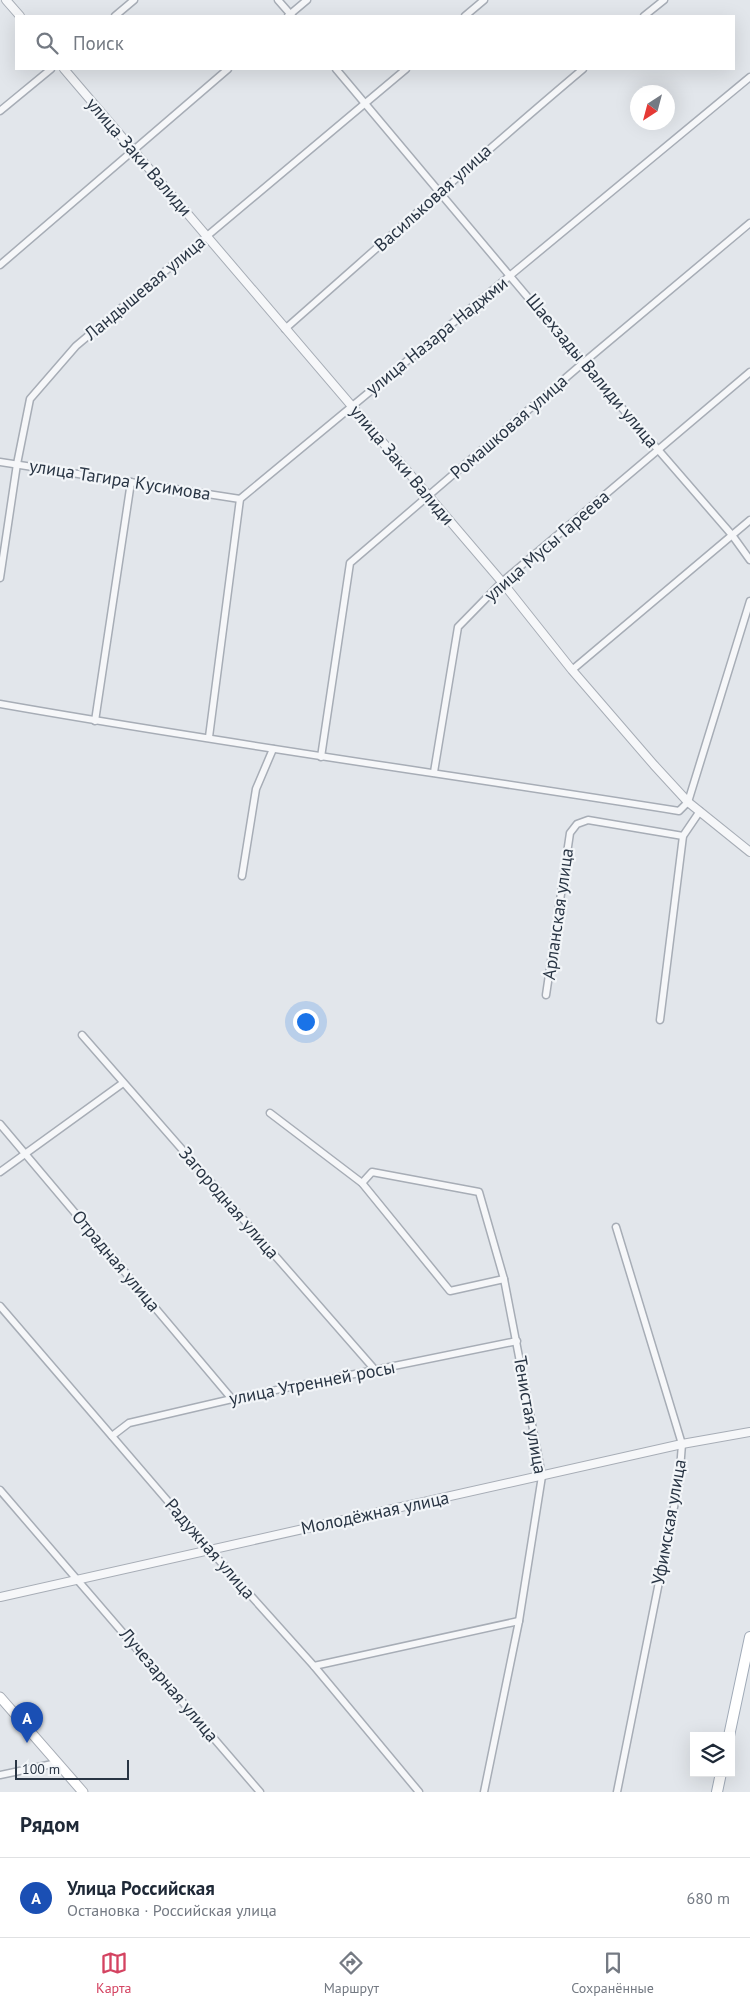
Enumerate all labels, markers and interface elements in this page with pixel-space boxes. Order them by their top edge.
search box [15,15,735,70]
icon: search [33,29,61,57]
text: Поиск [73,31,124,55]
north arrow [630,85,675,130]
street label: улица Заки Валиди [81,92,197,221]
street label: Васильковая улица [369,139,496,256]
street label: Ландышевая улица [79,230,210,346]
street label: улица Назара Наджми [361,271,512,400]
street label: Шаехзады Валиди улица [521,289,664,453]
street label: Ромашковая улица [445,369,572,484]
street label: улица Заки Валиди [345,400,460,530]
street label: улица Тагира Кусимова [28,454,212,505]
street label: улица Мусы Гареева [479,485,614,606]
street label: Арланская улица [537,847,578,981]
your location [293,1009,319,1035]
street label: Загородная улица [174,1142,284,1264]
street label: Отрадная улица [67,1205,166,1316]
street label: Тенистая улица [509,1354,552,1476]
street label: улица Утренней росы [227,1355,397,1410]
street label: Уфимская улица [646,1457,691,1587]
street label: Молодёжная улица [299,1486,451,1539]
street label: Радужная улица [160,1494,260,1604]
street label: Лучезарная улица [114,1622,224,1746]
pin: A [11,1702,43,1743]
map controls [690,1732,735,1777]
button: layers [690,1732,735,1777]
scale bar [15,1757,129,1780]
text: 100 m [22,1760,60,1778]
text: Рядом [20,1811,79,1838]
text: Улица Российская [67,1876,215,1900]
text: A [31,1888,41,1908]
text: 680 m [687,1888,730,1908]
text: Остановка · Российская улица [67,1900,277,1920]
tab: Карта [96,1949,131,1997]
tab: Маршрут [324,1949,379,1997]
tab: Сохранённые [571,1949,654,1997]

